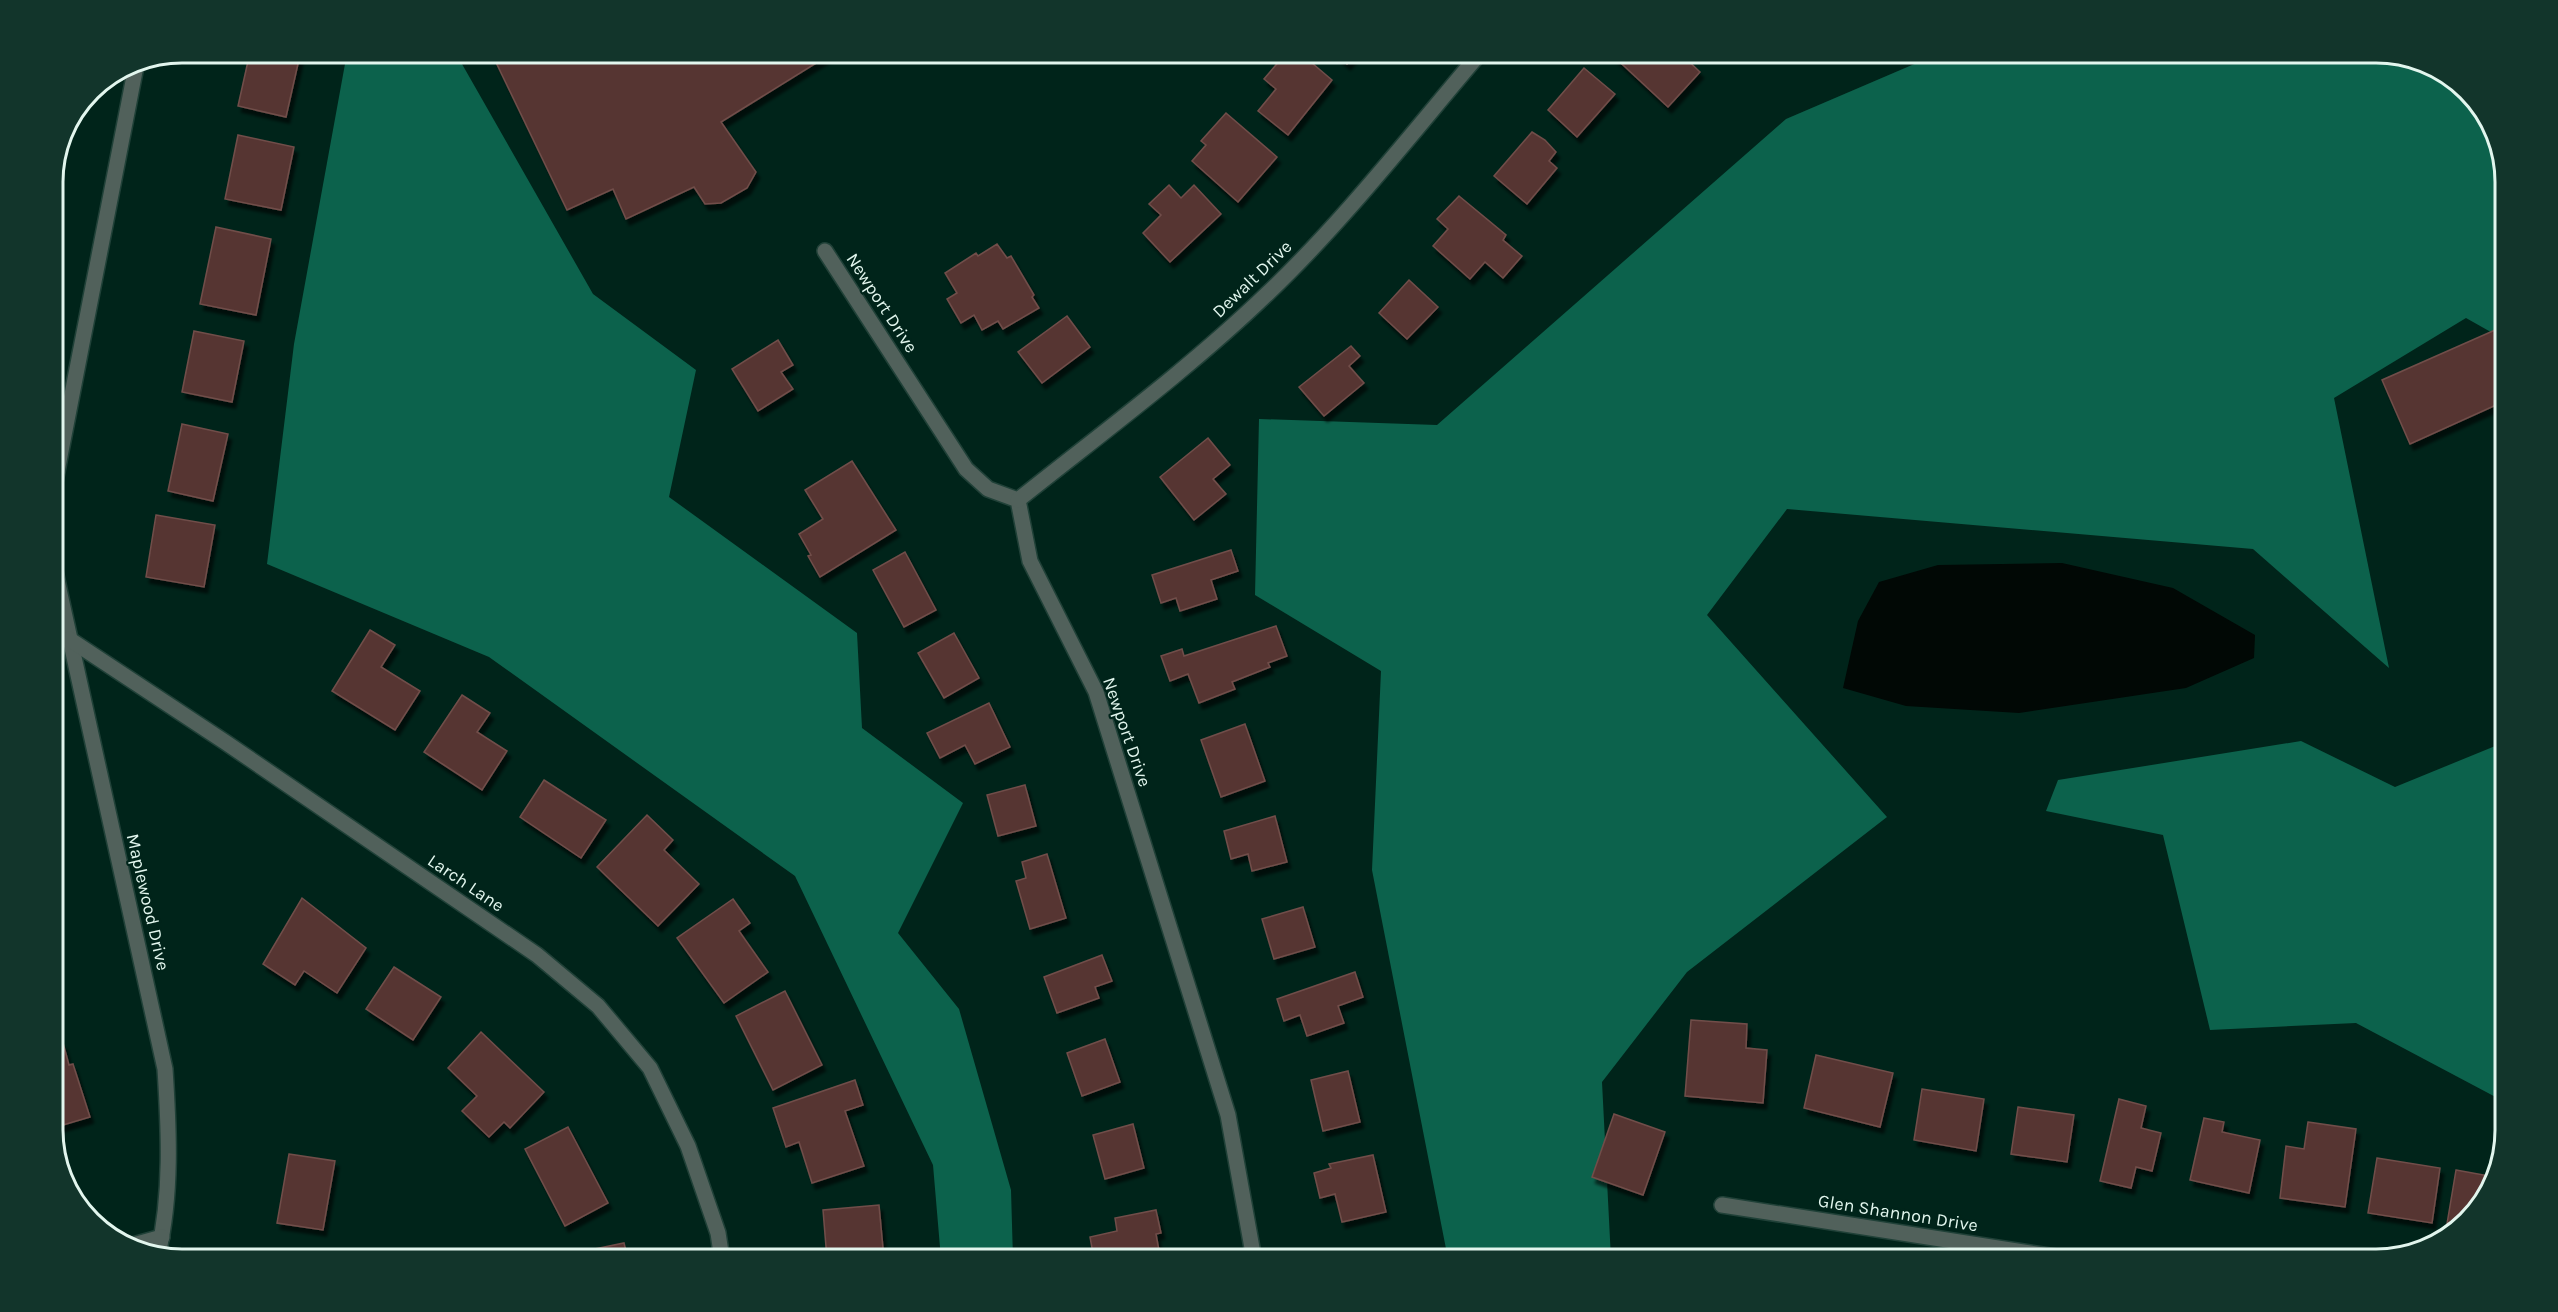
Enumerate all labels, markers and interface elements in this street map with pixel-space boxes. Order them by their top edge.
street label: Dewalt Drive [1208,236,1296,322]
street label: Newport Drive [842,249,922,357]
street label: Newport Drive [1098,674,1156,790]
street label: Maplewood Drive [122,831,174,973]
street label: Larch Lane [423,849,509,917]
street label: Glen Shannon Drive [1817,1190,1979,1236]

